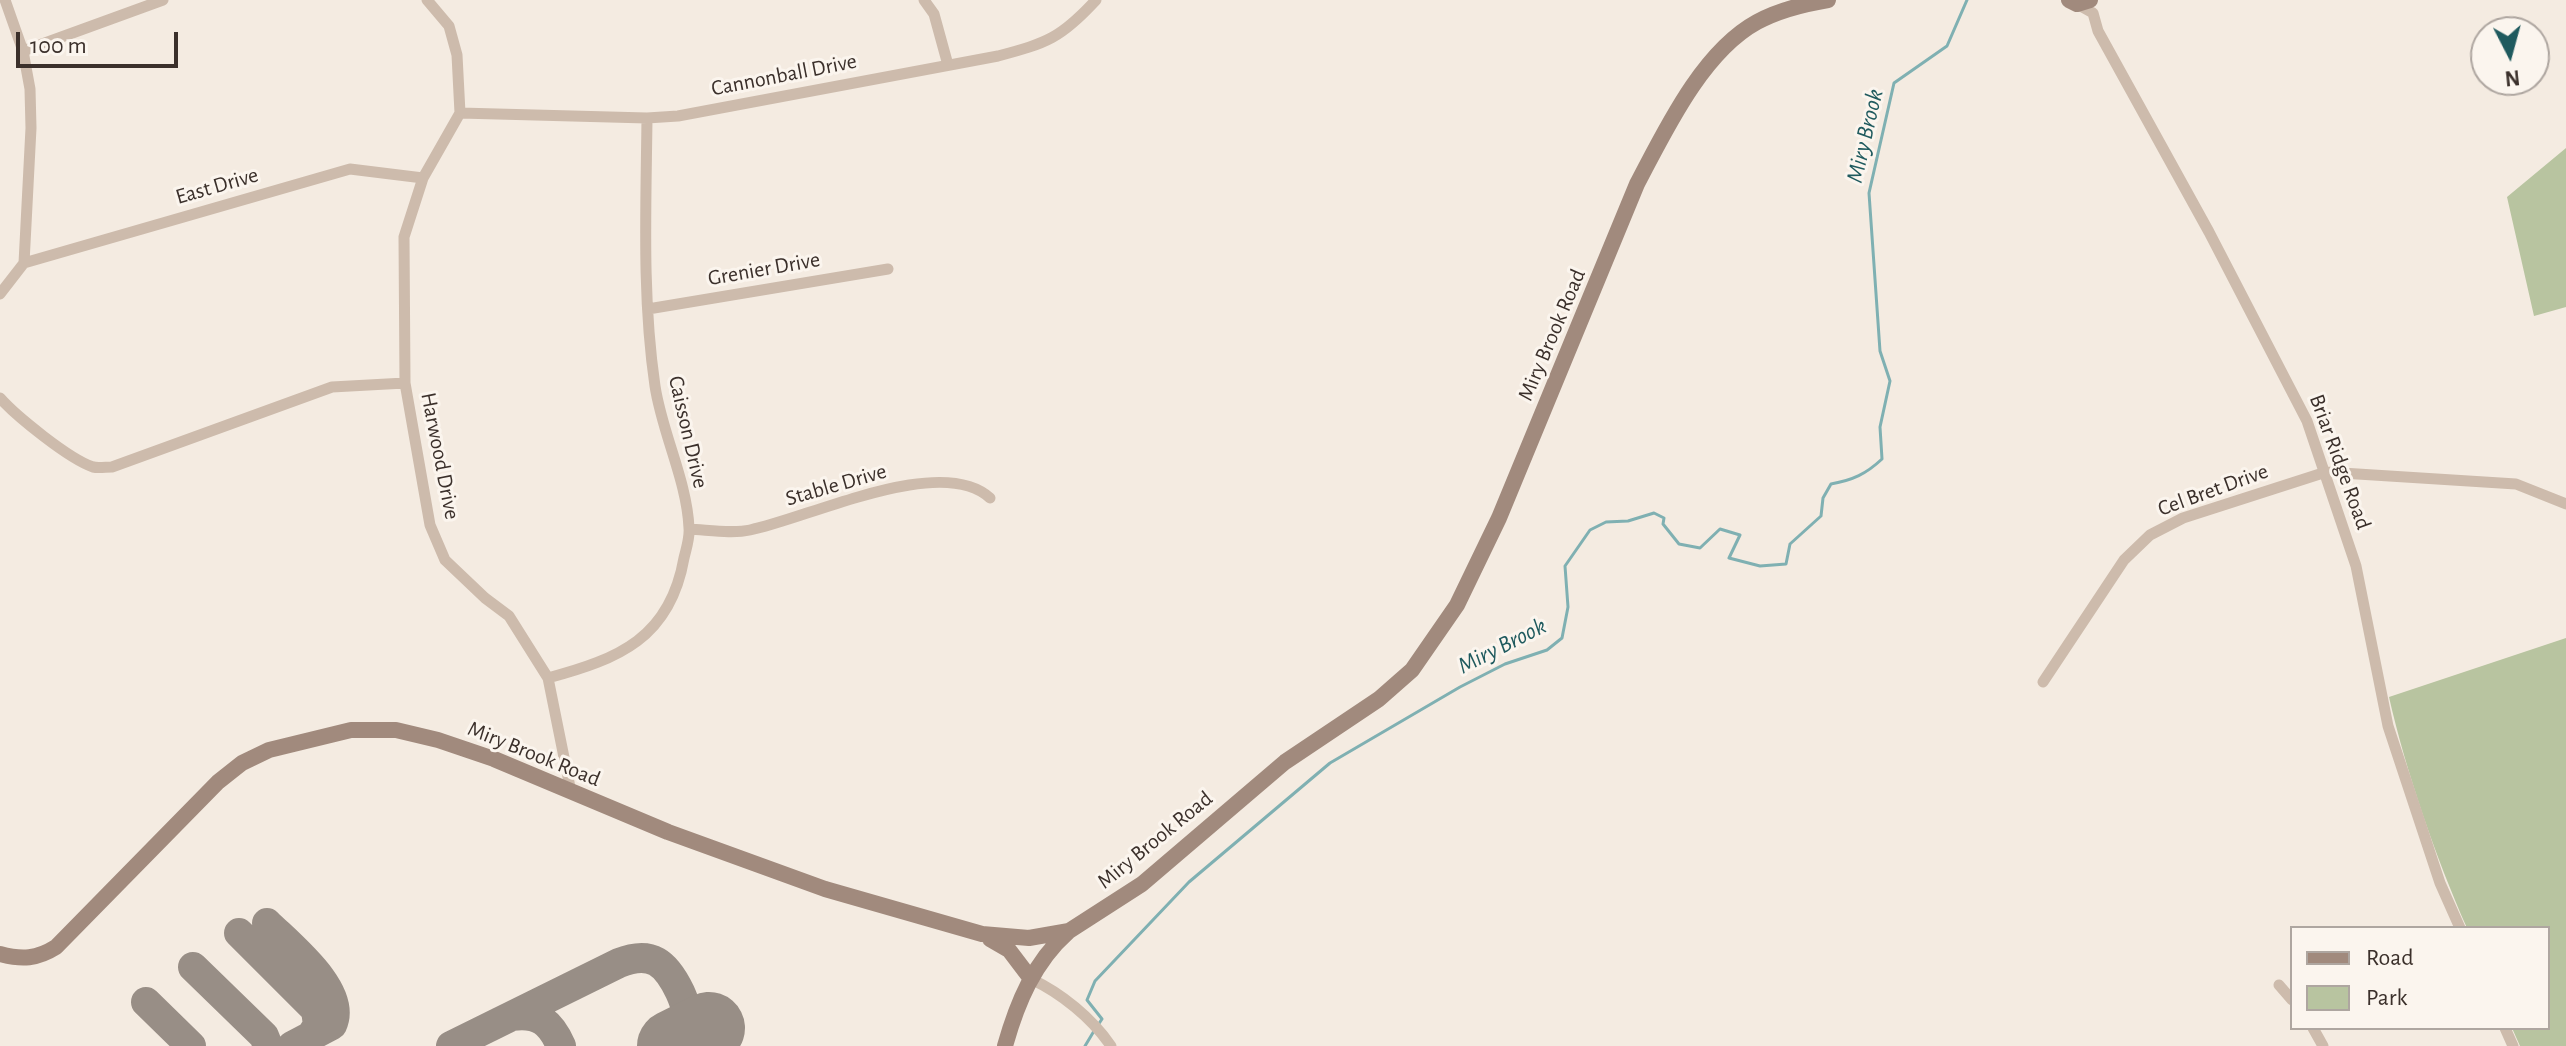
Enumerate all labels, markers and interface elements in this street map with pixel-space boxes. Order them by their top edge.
scale bar [20,16,182,66]
north arrow [2470,16,2550,96]
text: 100 m [30,34,87,58]
street label: Cannonball Drive [709,48,859,102]
text: N [2504,66,2521,90]
water label: Miry Brook [1840,86,1890,186]
street label: East Drive [173,162,261,210]
street label: Grenier Drive [706,246,822,292]
street label: Miry Brook Road [1512,265,1592,405]
street label: Caisson Drive [662,373,714,491]
street label: Harwood Drive [415,390,465,522]
street label: Briar Ridge Road [2303,391,2377,533]
street label: Stable Drive [782,458,890,512]
street label: Cel Bret Drive [2154,458,2272,522]
water label: Miry Brook [1453,612,1551,680]
street label: Miry Brook Road [464,715,604,793]
street label: Miry Brook Road [1092,785,1218,895]
legend [2290,926,2550,1030]
text: Road [2366,946,2414,970]
text: Park [2366,986,2407,1010]

